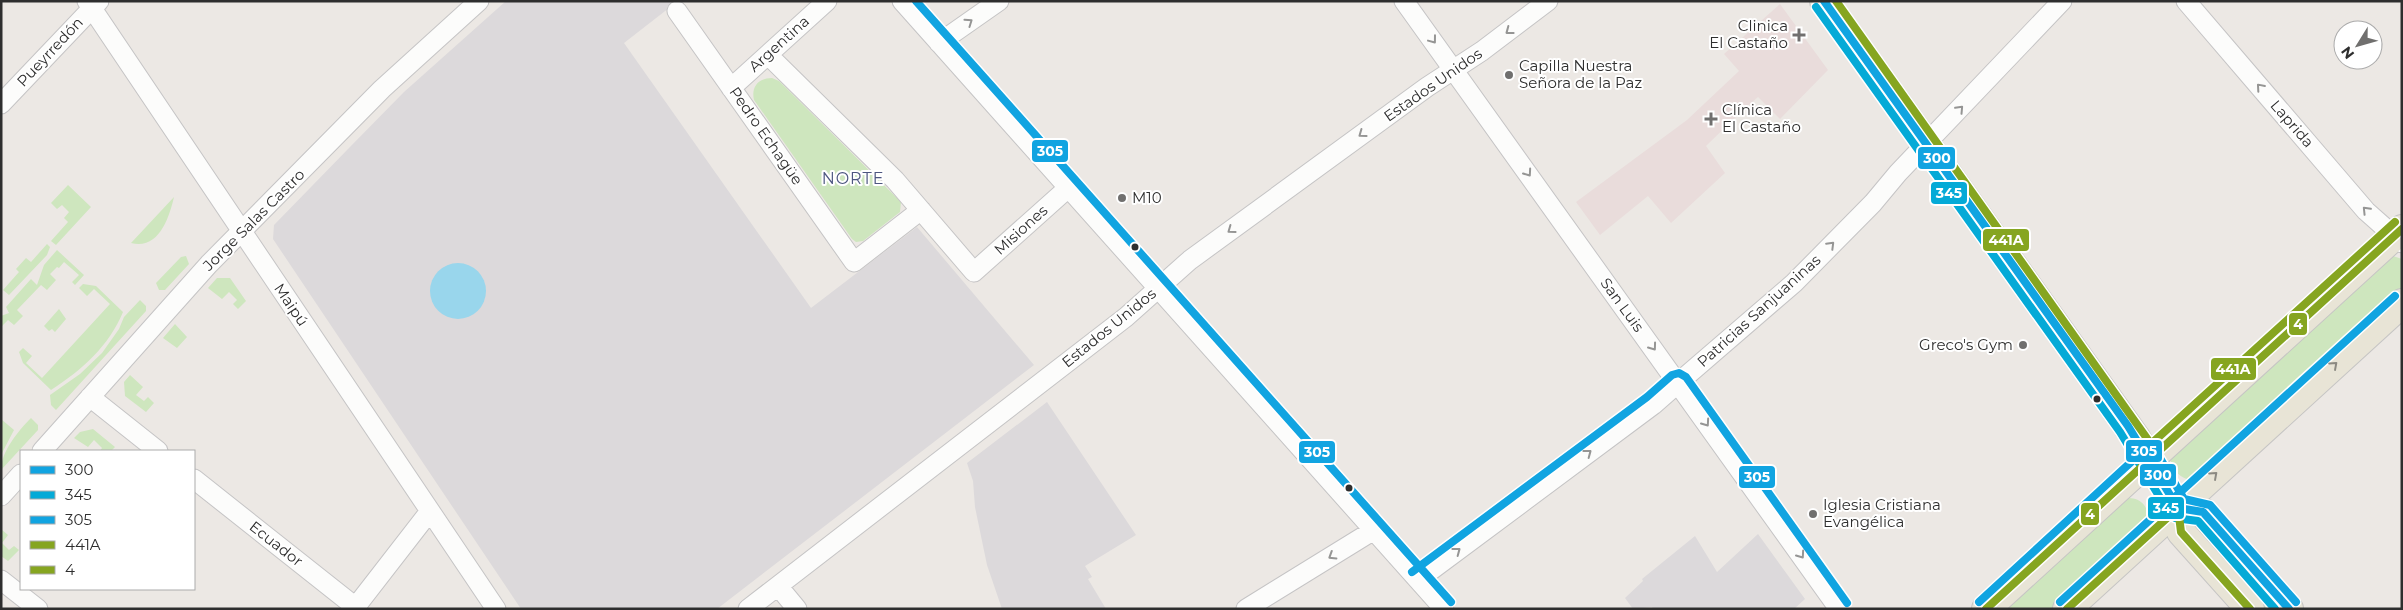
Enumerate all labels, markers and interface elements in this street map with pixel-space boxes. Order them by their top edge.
street label: Argentina [744,11,813,76]
street label: Pueyrredón [13,13,87,90]
place label: Clinica El Castaño [1709,16,1788,52]
one-way arrow [963,19,973,28]
north arrow [2333,20,2383,70]
one-way arrow [1506,25,1515,33]
marker: Clinica El Castaño [1792,28,1806,42]
one-way arrow [1427,34,1436,44]
text: N [2337,43,2358,63]
street label: Estados Unidos [1380,44,1486,126]
place label: Capilla Nuestra Señora de la Paz [1519,56,1642,92]
marker: Capilla Nuestra Señora de la Paz [1503,69,1515,81]
street label: Pedro Echagüe [725,83,807,189]
one-way arrow [2257,84,2265,93]
street label: Laprida [2267,96,2318,151]
place label: Clínica El Castaño [1722,100,1801,136]
one-way arrow [1954,105,1963,114]
marker: Clínica El Castaño [1704,112,1718,126]
one-way arrow [1359,129,1368,137]
line badge: 305 [1031,139,1069,163]
text: 305 [1036,142,1063,160]
line badge: 300 [1917,146,1956,170]
text: 300 [1922,149,1951,167]
street label: Jorge Salas Castro [198,165,309,275]
one-way arrow [1521,167,1531,176]
district label: NORTE [822,169,884,188]
line badge: 345 [1930,181,1968,205]
text: 345 [1935,184,1962,202]
place label: M10 [1132,188,1162,207]
marker: M10 [1116,192,1128,204]
street label: Misiones [990,201,1051,259]
one-way arrow [2363,207,2372,216]
one-way arrow [1227,224,1237,233]
line badge: 441A [1982,228,2030,252]
text: 441A [1988,231,2024,249]
unlabelled marker [1130,242,1140,252]
one-way arrow [1825,242,1834,251]
street label: Patricias Sanjuaninas [1693,250,1824,371]
street label: San Luis [1596,274,1648,335]
street label: Maipú [270,280,313,330]
street label: Estados Unidos [1058,284,1160,371]
line badge: 4 [2288,312,2308,336]
text: 4 [2293,315,2303,333]
place label: Greco's Gym [1919,335,2013,354]
marker: Greco's Gym [2017,339,2029,351]
one-way arrow [1646,342,1656,351]
line badge: 441A [2210,357,2257,381]
text: 441A [2215,360,2251,378]
one-way arrow [2328,362,2337,371]
unlabelled marker [2092,394,2102,404]
one-way arrow [1701,417,1709,426]
line badge: 305 [2125,439,2163,463]
line badge: 305 [1298,440,1336,464]
text: 305 [2130,442,2157,460]
text: 305 [1303,443,1330,461]
legend [20,450,195,590]
one-way arrow [1582,451,1591,459]
text: 300 [65,460,93,479]
line badge: 300 [2139,463,2177,487]
line badge: 305 [1738,465,1776,489]
text: 300 [2143,466,2172,484]
text: 305 [1743,468,1770,486]
one-way arrow [2208,472,2217,481]
unlabelled marker [1344,483,1354,493]
text: 345 [65,485,92,504]
place label: Iglesia Cristiana Evangélica [1823,495,1941,531]
line badge: 345 [2147,496,2185,520]
text: 345 [2152,499,2179,517]
line badge: 4 [2080,502,2100,526]
text: 4 [2085,505,2095,523]
marker: Iglesia Cristiana Evangélica [1807,508,1819,520]
text: 305 [65,510,92,529]
street label: Ecuador [246,517,307,570]
text: 441A [65,535,101,554]
one-way arrow [1451,548,1461,557]
one-way arrow [1329,549,1338,559]
one-way arrow [1795,549,1804,559]
text: 4 [65,560,75,579]

